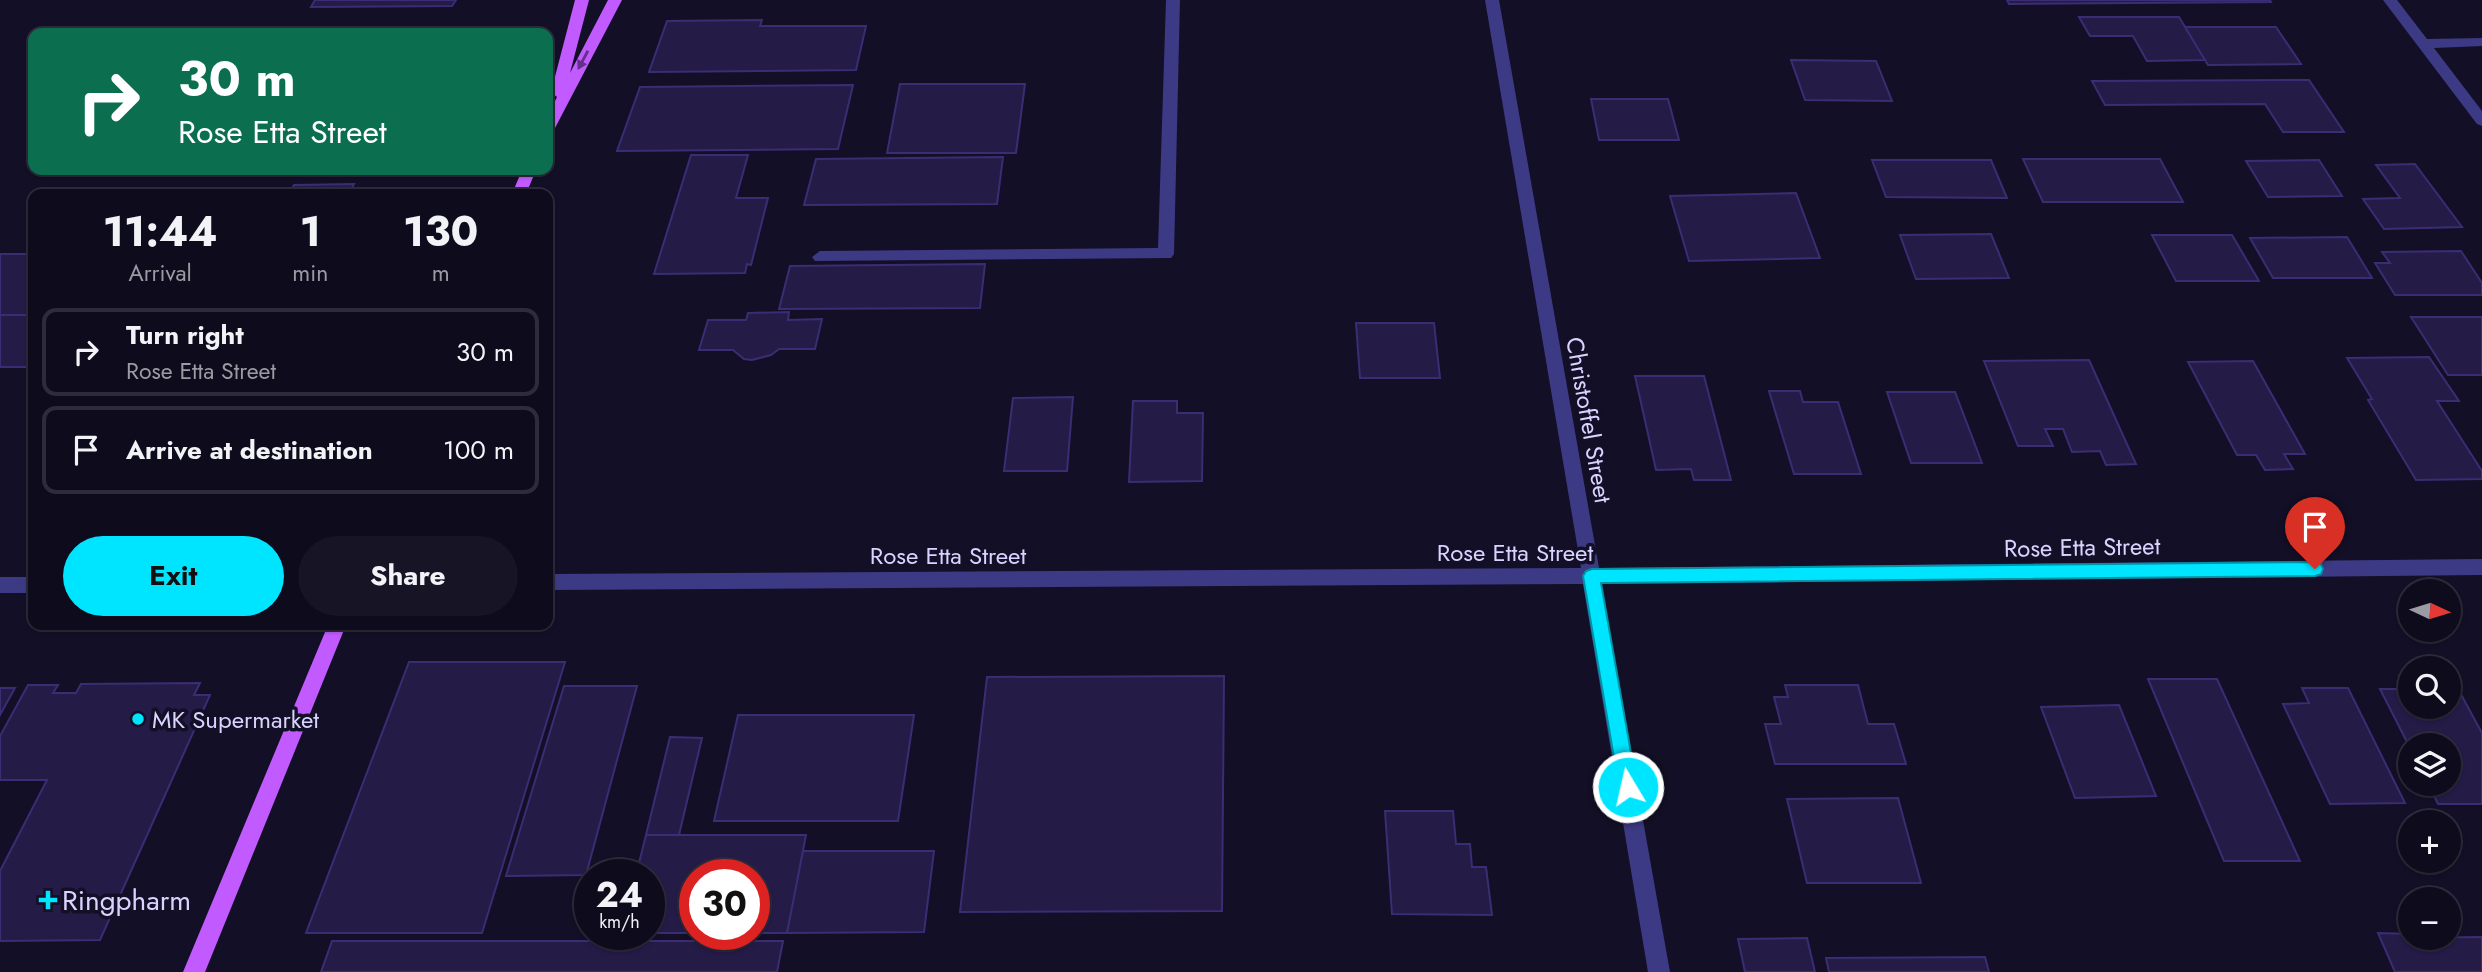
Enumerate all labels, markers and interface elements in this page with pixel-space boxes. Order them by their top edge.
text: 30 m [178,44,296,114]
one-way arrow [577,51,589,70]
icon: right [63,56,154,147]
text: Rose Etta Street [178,109,387,155]
text: 11:44 [103,201,218,262]
text: 1 [300,201,321,262]
text: 130 [403,201,478,262]
text: Arrival [128,256,192,290]
text: min [292,256,328,290]
text: m [432,256,450,290]
text: Turn right [126,316,244,354]
icon: right [67,333,105,371]
text: 30 m [456,333,514,371]
street label: Christoffel Street [1557,334,1621,506]
text: Rose Etta Street [126,354,276,388]
icon: arrive [67,431,105,469]
text: Arrive at destination [126,431,373,469]
text: 100 m [443,431,514,469]
pin [2285,497,2345,569]
icon: arrive [2296,508,2334,546]
street label: Rose Etta Street [2003,528,2161,566]
street label: Rose Etta Street [1437,535,1593,570]
button: Exit [63,536,284,616]
button: Share [298,536,518,616]
street label: Rose Etta Street [870,538,1026,573]
north arrow [2398,579,2460,642]
map controls [2398,579,2461,950]
button: search [2398,656,2461,719]
place label: MK Supermarket [152,702,319,737]
marker: MK Supermarket [130,711,146,727]
button: layers [2398,733,2461,796]
position arrow [1591,750,1665,824]
button: + [2398,810,2461,873]
speed limit sign: 30 [679,859,770,950]
text: 24 [596,870,643,920]
place label: Ringpharm [62,880,191,921]
button: − [2398,887,2461,950]
marker: Ringpharm [40,892,56,908]
text: km/h [599,909,640,935]

